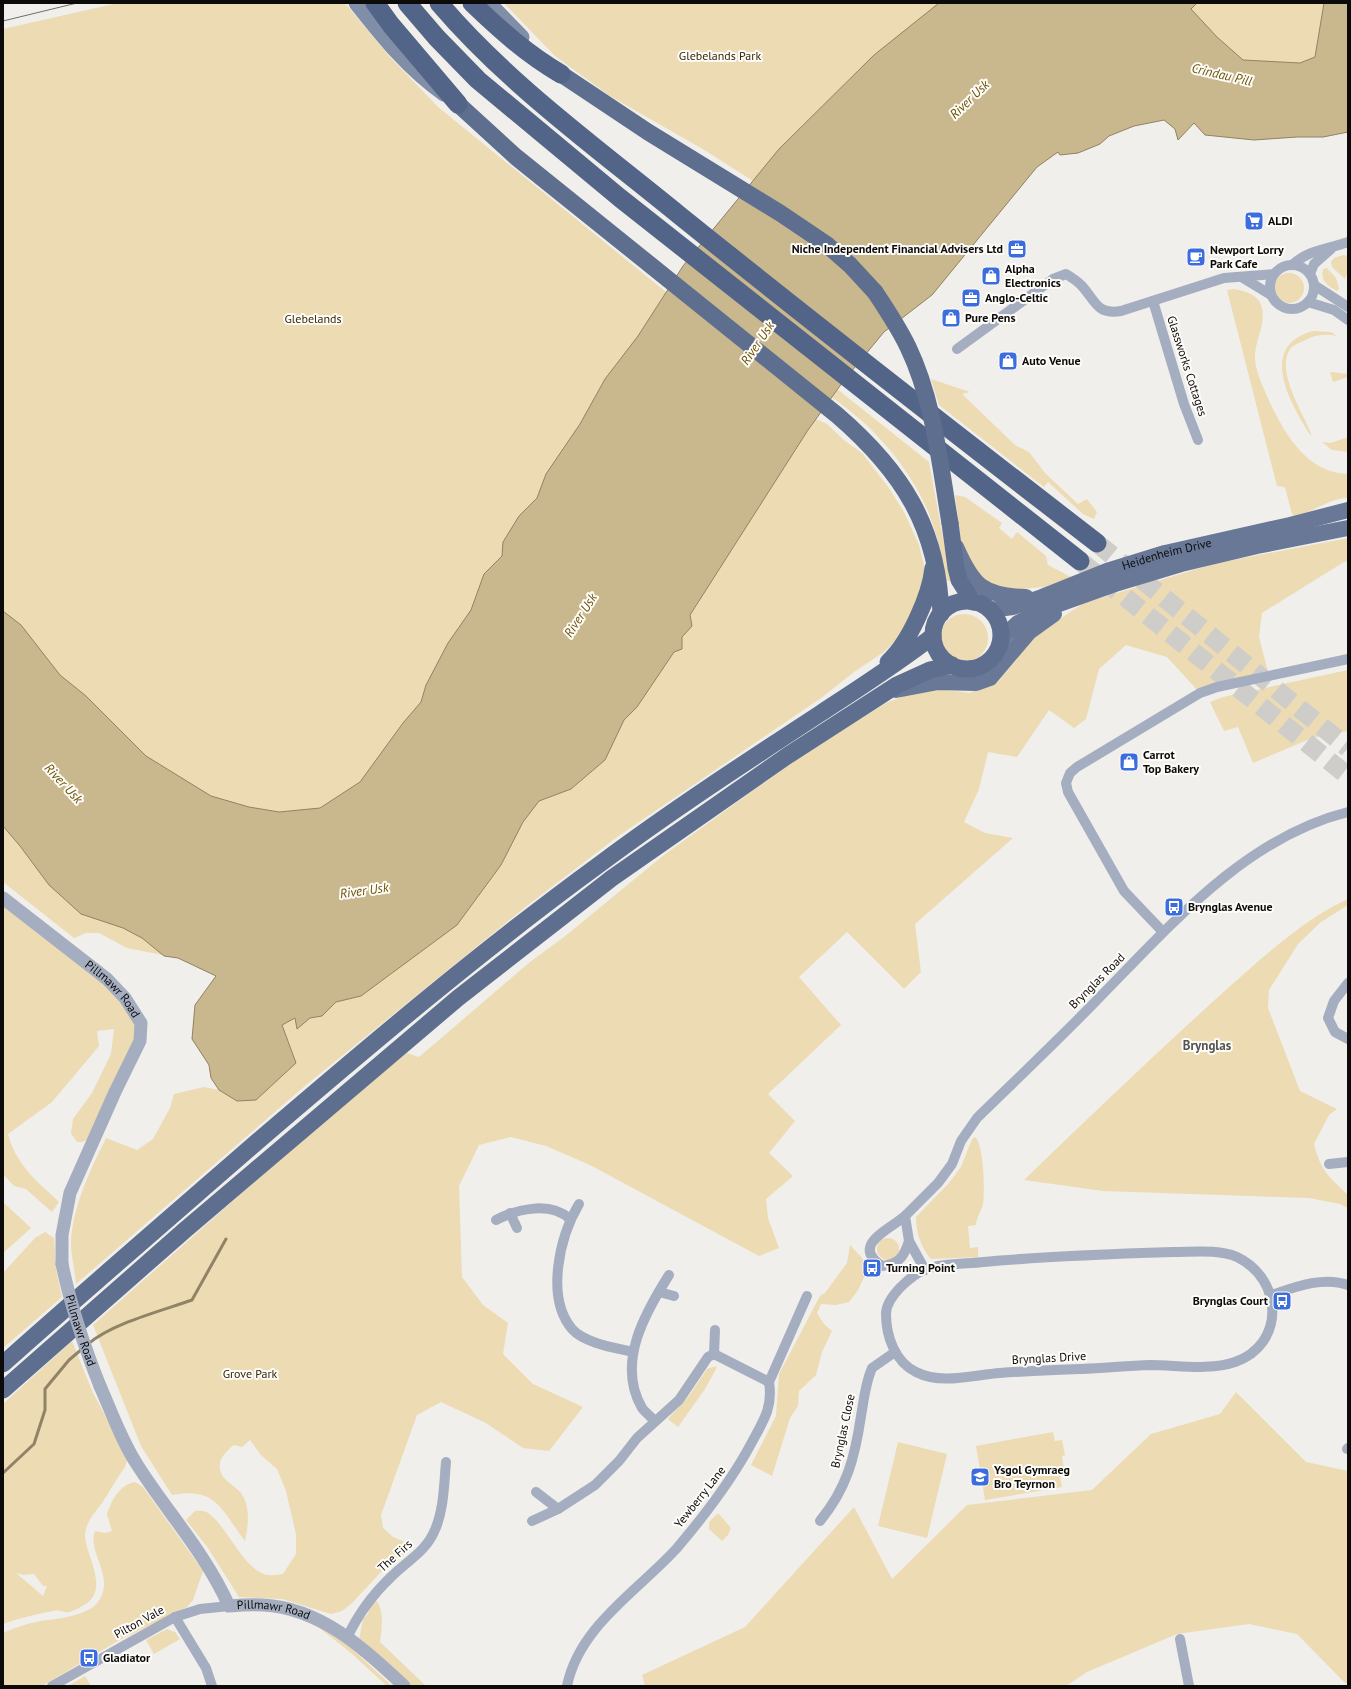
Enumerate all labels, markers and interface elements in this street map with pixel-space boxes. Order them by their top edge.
park label: Glebelands Park [679,48,761,63]
water label: Crindau Pill [1190,59,1254,90]
water label: River Usk [946,75,994,122]
supermarket icon: ALDI [1243,210,1265,232]
place label: ALDI [1268,213,1293,228]
office icon: Niche Independent Financial Advisers Ltd [1006,238,1028,260]
place label: Niche Independent Financial Advisers Ltd [792,241,1003,256]
place label: Newport Lorry Park Cafe [1210,242,1284,271]
cafe icon: Newport Lorry Park Cafe [1185,246,1207,268]
place label: Alpha Electronics [1005,261,1061,290]
shop icon: Alpha Electronics [980,265,1002,287]
office icon: Anglo-Celtic [960,287,982,309]
place label: Anglo-Celtic [985,290,1048,305]
shop icon: Pure Pens [940,307,962,329]
place label: Pure Pens [965,310,1015,325]
park label: Glebelands [284,311,342,326]
street label: Glassworks Cottages [1164,314,1211,418]
water label: River Usk [737,317,779,368]
shop icon: Auto Venue [997,350,1019,372]
place label: Auto Venue [1022,353,1081,368]
street label: Heidenheim Drive [1120,535,1213,573]
water label: River Usk [560,589,601,640]
place label: Carrot Top Bakery [1143,747,1199,776]
shop icon: Carrot Top Bakery [1118,751,1140,773]
water label: River Usk [41,760,87,808]
water label: River Usk [339,879,391,902]
bus stop icon: Brynglas Avenue [1163,896,1185,918]
place label: Brynglas Avenue [1188,899,1273,914]
street label: Brynglas Road [1066,950,1128,1012]
street label: Pillmawr Road [82,957,144,1020]
district label: Brynglas [1183,1037,1232,1054]
bus stop icon: Turning Point [861,1257,883,1279]
place label: Turning Point [886,1260,956,1275]
bus stop icon: Brynglas Court [1271,1290,1293,1312]
street label: Pillmawr Road [63,1293,100,1368]
place label: Brynglas Court [1193,1293,1269,1308]
street label: Brynglas Drive [1011,1348,1086,1367]
park label: Grove Park [223,1366,278,1381]
street label: Brynglas Close [827,1392,858,1469]
place label: Ysgol Gymraeg Bro Teyrnon [993,1462,1070,1491]
street label: Yewberry Lane [671,1463,728,1531]
school or university icon: Ysgol Gymraeg Bro Teyrnon [969,1466,991,1488]
street label: The Firs [374,1536,415,1575]
street label: Pillmawr Road [236,1596,313,1623]
street label: Pilton Vale [111,1602,166,1641]
bus stop icon: Gladiator [78,1647,100,1669]
place label: Gladiator [103,1650,151,1665]

